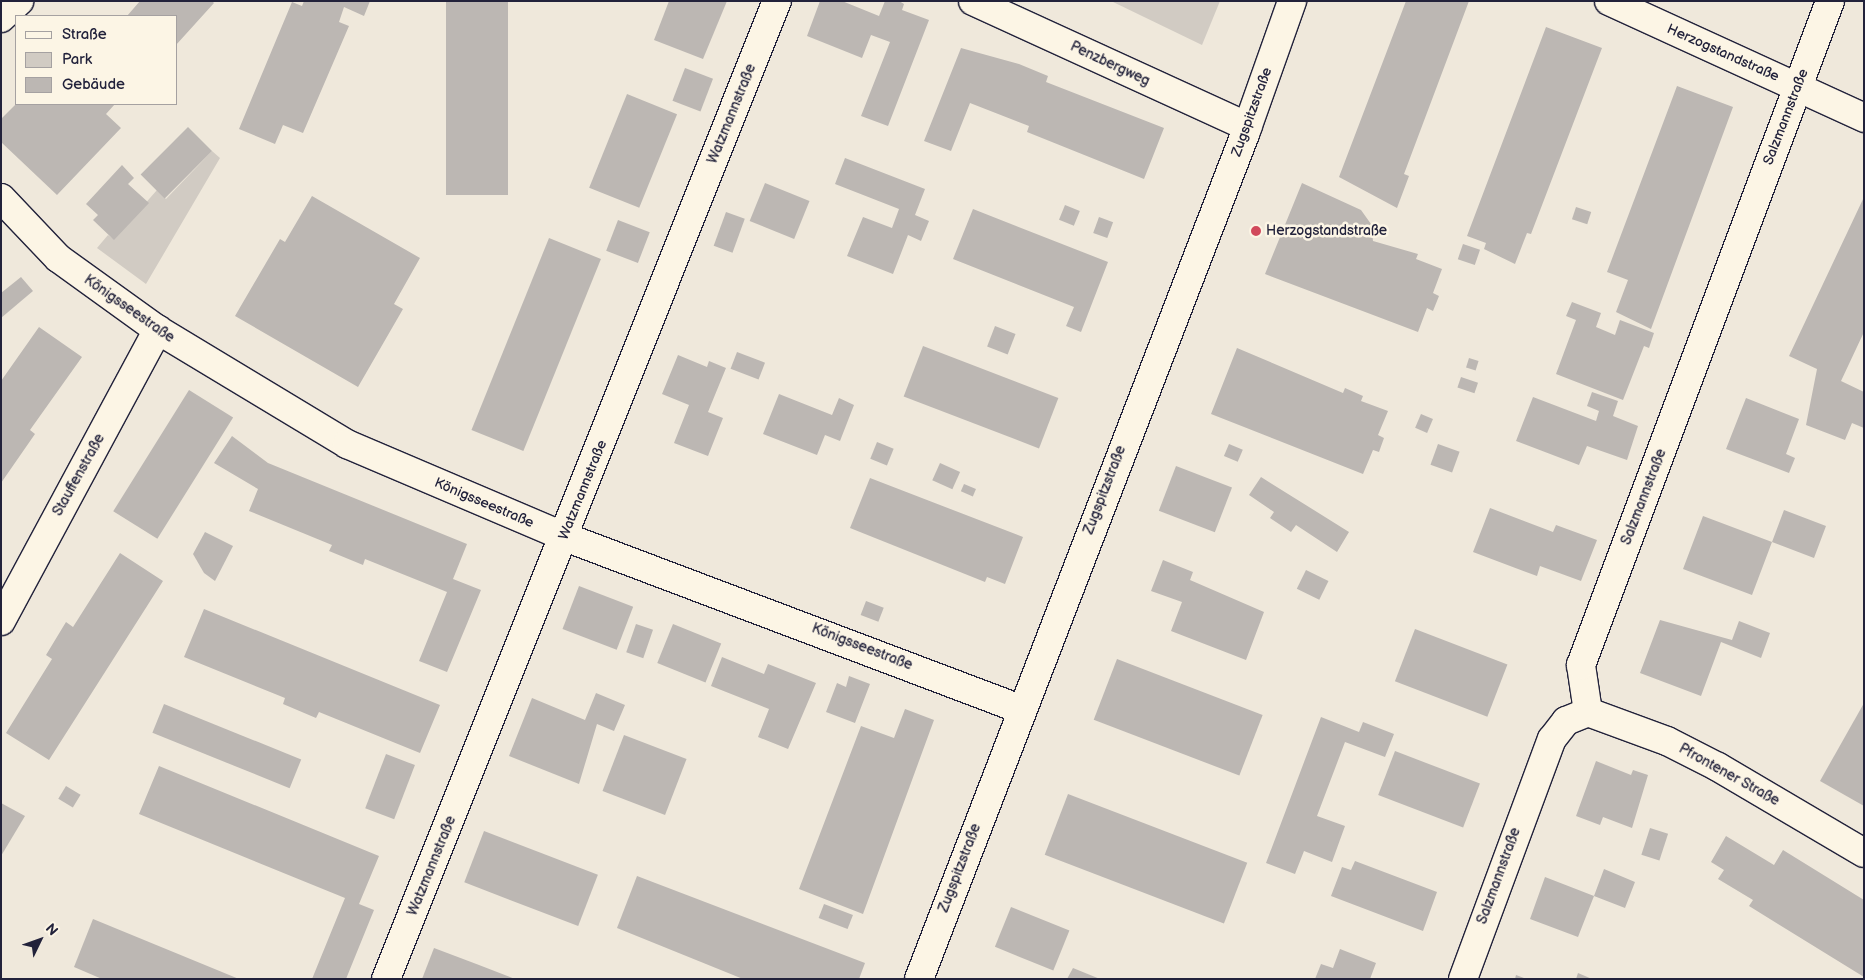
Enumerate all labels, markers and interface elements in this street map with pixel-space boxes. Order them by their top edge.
legend [15,15,178,105]
street label: Herzogstandstraße [1664,21,1782,85]
text: Straße [62,25,107,44]
street label: Penzbergweg [1068,38,1152,90]
text: Park [62,50,92,69]
street label: Watzmannstraße [704,62,760,166]
street label: Zugspitzstraße [1228,65,1276,159]
street label: Salzmannstraße [1760,67,1812,167]
text: Gebäude [62,75,125,94]
place label: Herzogstandstraße [1266,223,1387,239]
marker: Herzogstandstraße [1250,225,1262,237]
street label: Königsseestraße [81,272,177,346]
street label: Stauffenstraße [50,431,108,519]
street label: Watzmannstraße [555,438,611,542]
street label: Zugspitzstraße [1080,443,1130,537]
street label: Salzmannstraße [1618,447,1670,547]
street label: Königsseestraße [432,474,536,532]
street label: Königsseestraße [809,620,915,674]
street label: Pfrontener Straße [1676,740,1782,810]
street label: Watzmannstraße [404,814,460,918]
street label: Zugspitzstraße [935,821,985,915]
street label: Salzmannstraße [1474,825,1524,927]
north arrow [15,915,65,965]
text: N [42,920,61,939]

